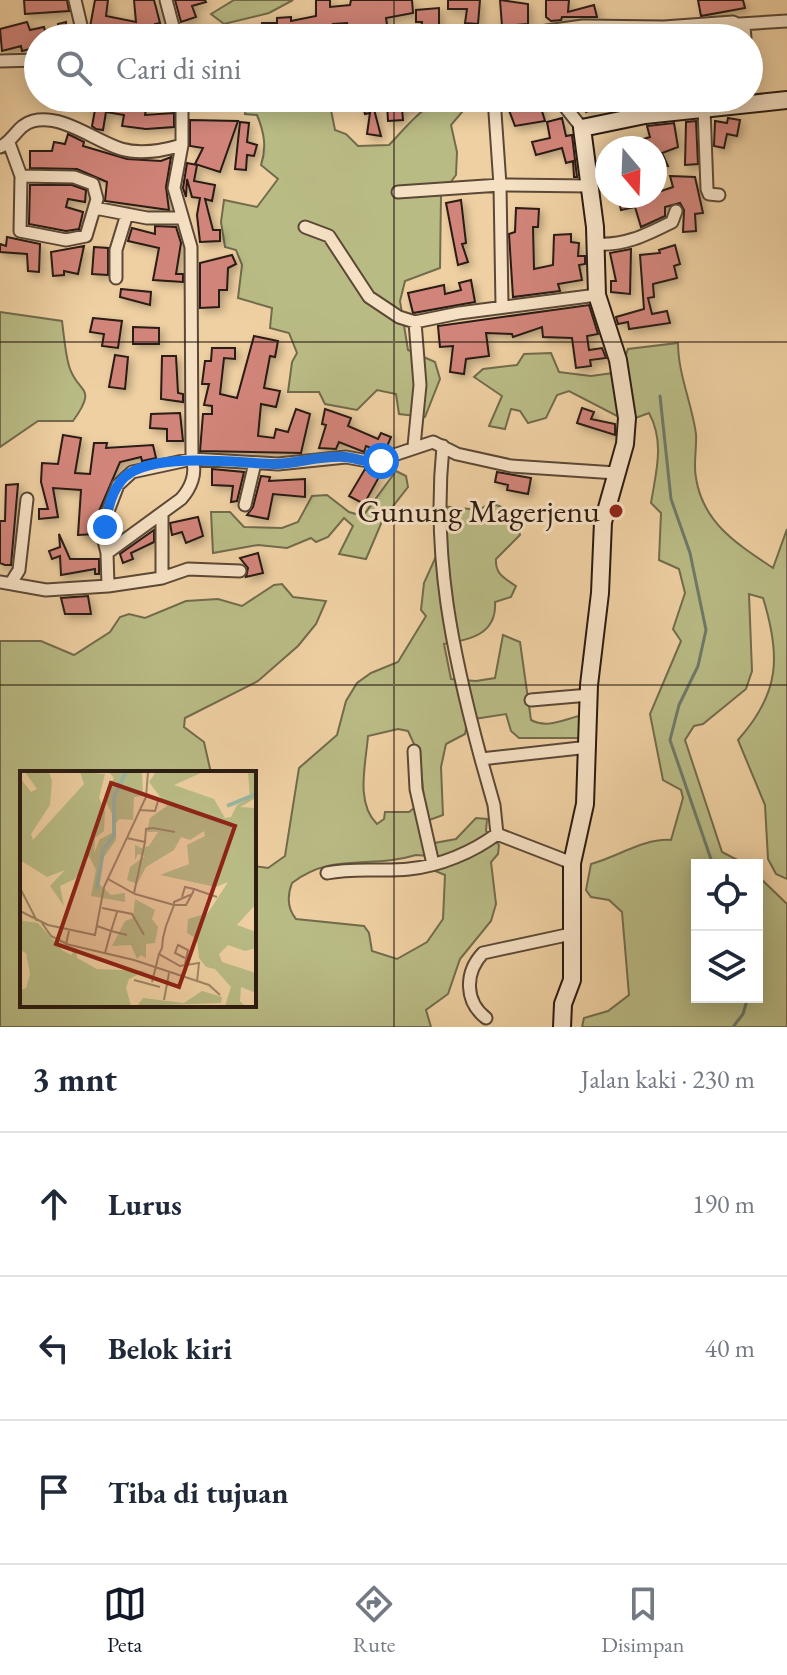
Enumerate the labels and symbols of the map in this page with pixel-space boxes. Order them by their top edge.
north arrow [595,136,667,208]
route start [363,443,399,479]
place label: Gunung Magerjenu [357,490,600,532]
marker: Gunung Magerjenu [607,502,625,520]
route end [87,509,123,545]
inset map [20,771,256,1007]

